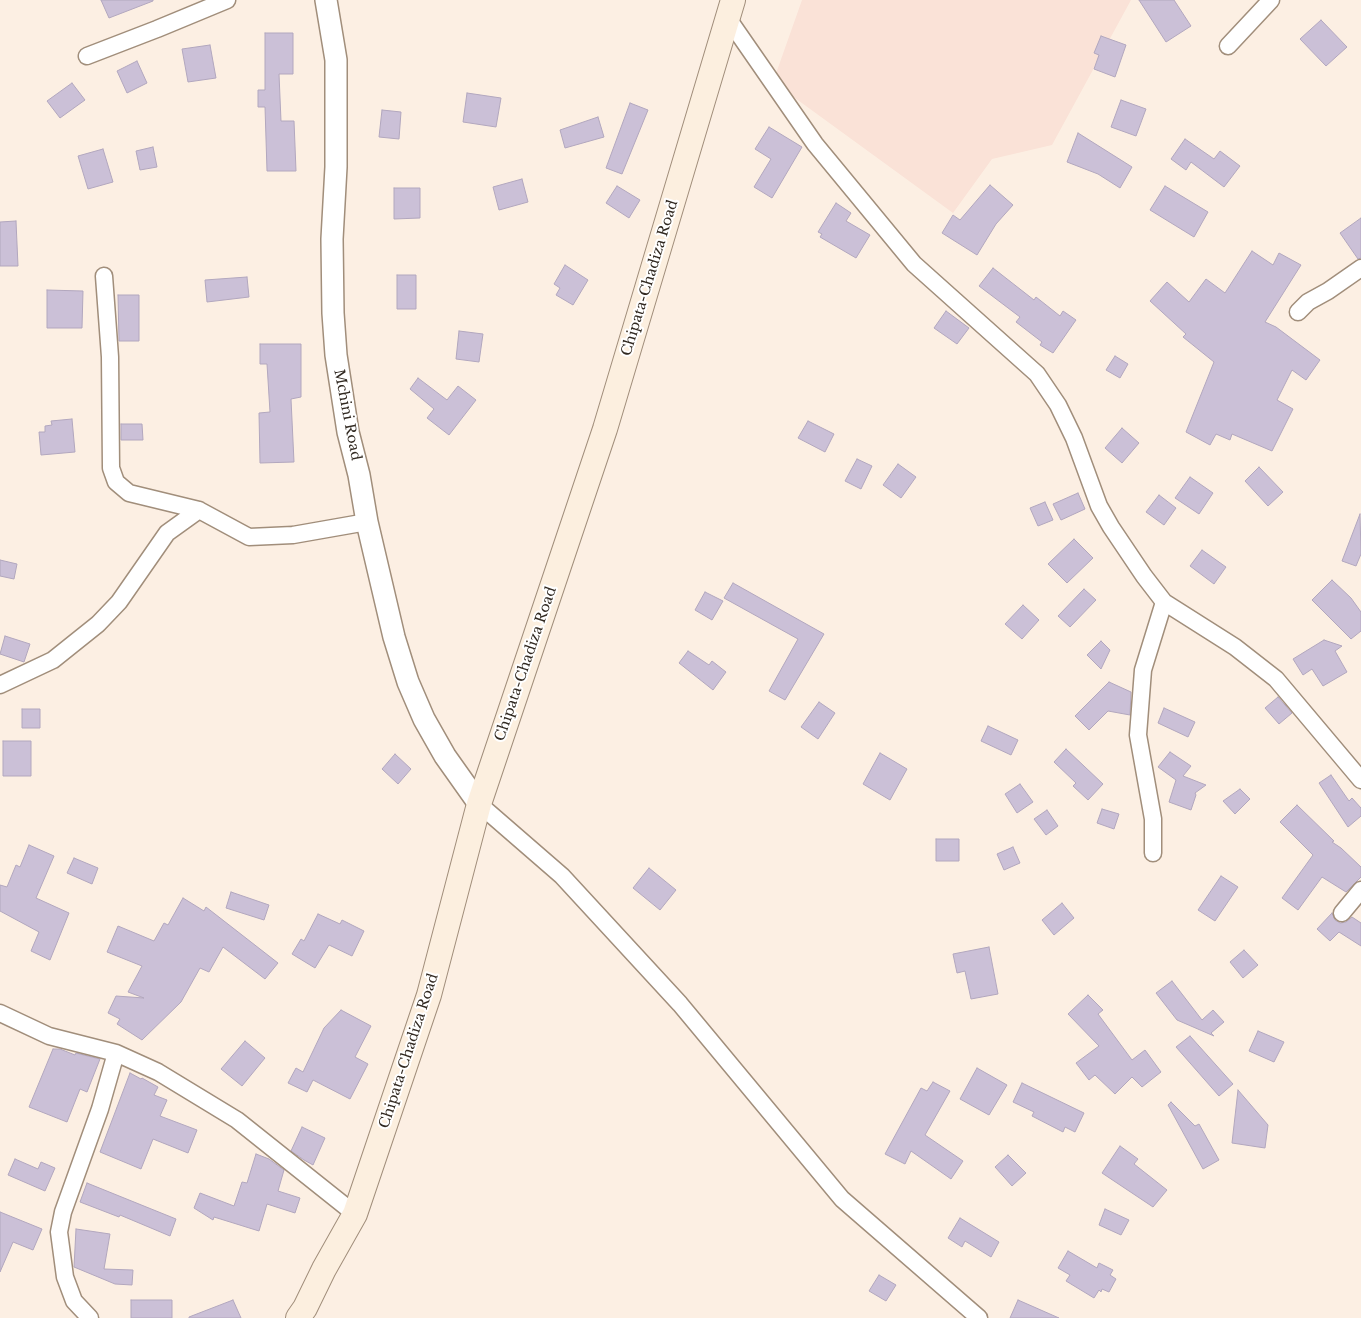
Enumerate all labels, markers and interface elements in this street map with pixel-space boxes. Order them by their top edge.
street label: Chipata-Chadiza Road [618,198,682,358]
street label: Mchini Road [330,368,364,462]
street label: Chipata-Chadiza Road [492,585,560,743]
street label: Chipata-Chadiza Road [376,971,442,1131]

